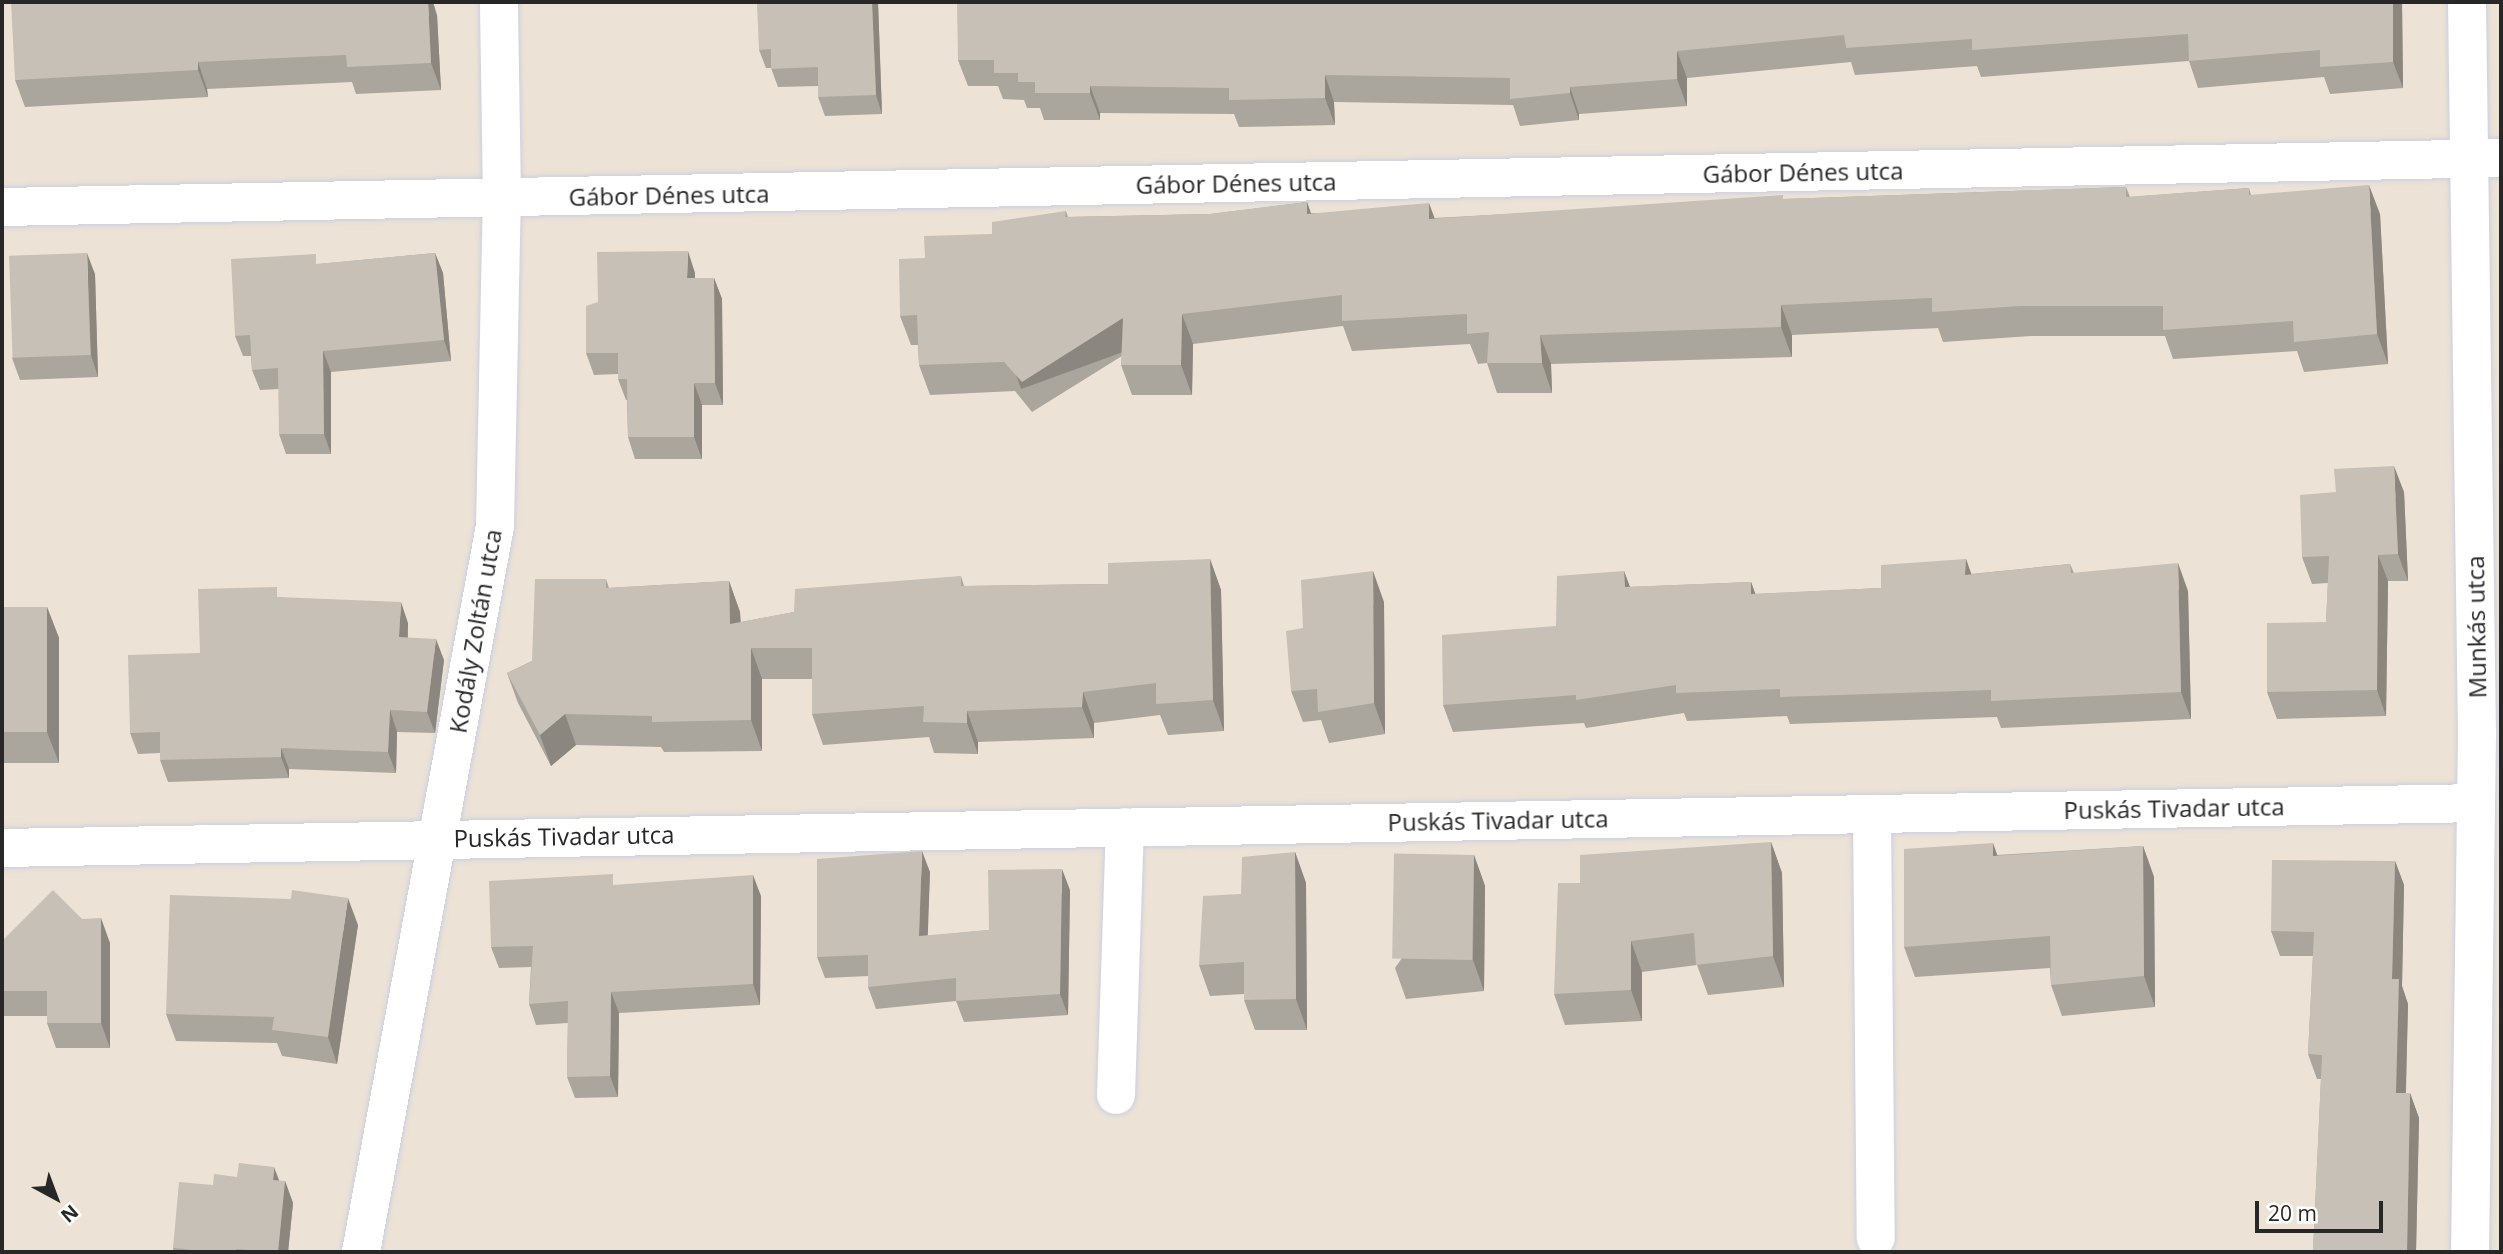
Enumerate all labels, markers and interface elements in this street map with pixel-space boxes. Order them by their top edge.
street label: Gábor Dénes utca [1702,156,1904,188]
street label: Gábor Dénes utca [1135,167,1337,199]
street label: Gábor Dénes utca [568,179,770,211]
street label: Kodály Zoltán utca [443,527,507,735]
street label: Munkás utca [2460,555,2492,699]
street label: Puskás Tivadar utca [2063,792,2285,824]
street label: Puskás Tivadar utca [1387,804,1609,836]
street label: Puskás Tivadar utca [453,820,675,852]
north arrow [21,1163,91,1233]
scale bar [2258,1188,2386,1232]
text: N [55,1199,84,1229]
text: 20 m [2268,1199,2317,1227]

